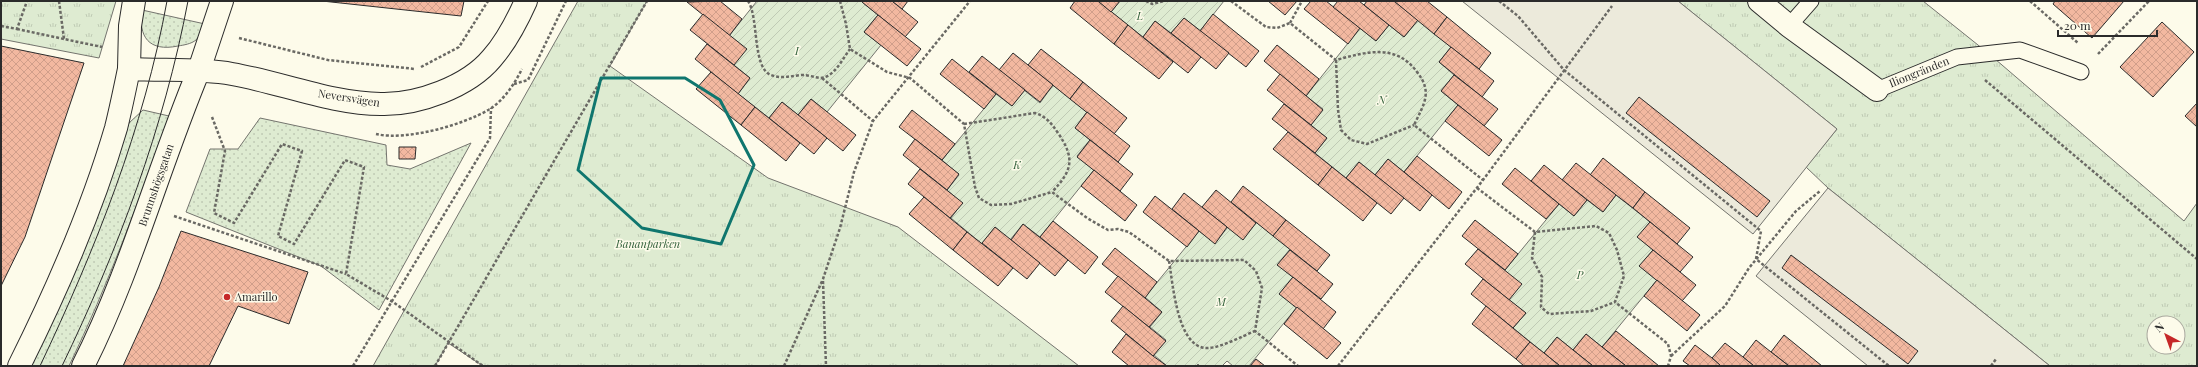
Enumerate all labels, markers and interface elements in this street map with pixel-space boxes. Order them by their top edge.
park label: L [1136,8,1143,23]
scale bar [2058,12,2157,38]
text: 20 m [2064,17,2091,33]
park label: I [794,43,800,58]
street label: Iliongränden [1886,52,1952,90]
street label: Neversvägen [317,85,381,110]
park label: N [1377,92,1388,107]
street label: Brunnshögsgatan [134,141,177,228]
park label: K [1012,157,1021,172]
park label: Bananparken [615,236,680,251]
park label: P [1576,267,1584,282]
place label: Amarillo [234,289,278,304]
marker: Amarillo [222,292,232,302]
park label: M [1215,294,1227,309]
north arrow [2146,315,2186,355]
text: N [2151,319,2167,335]

